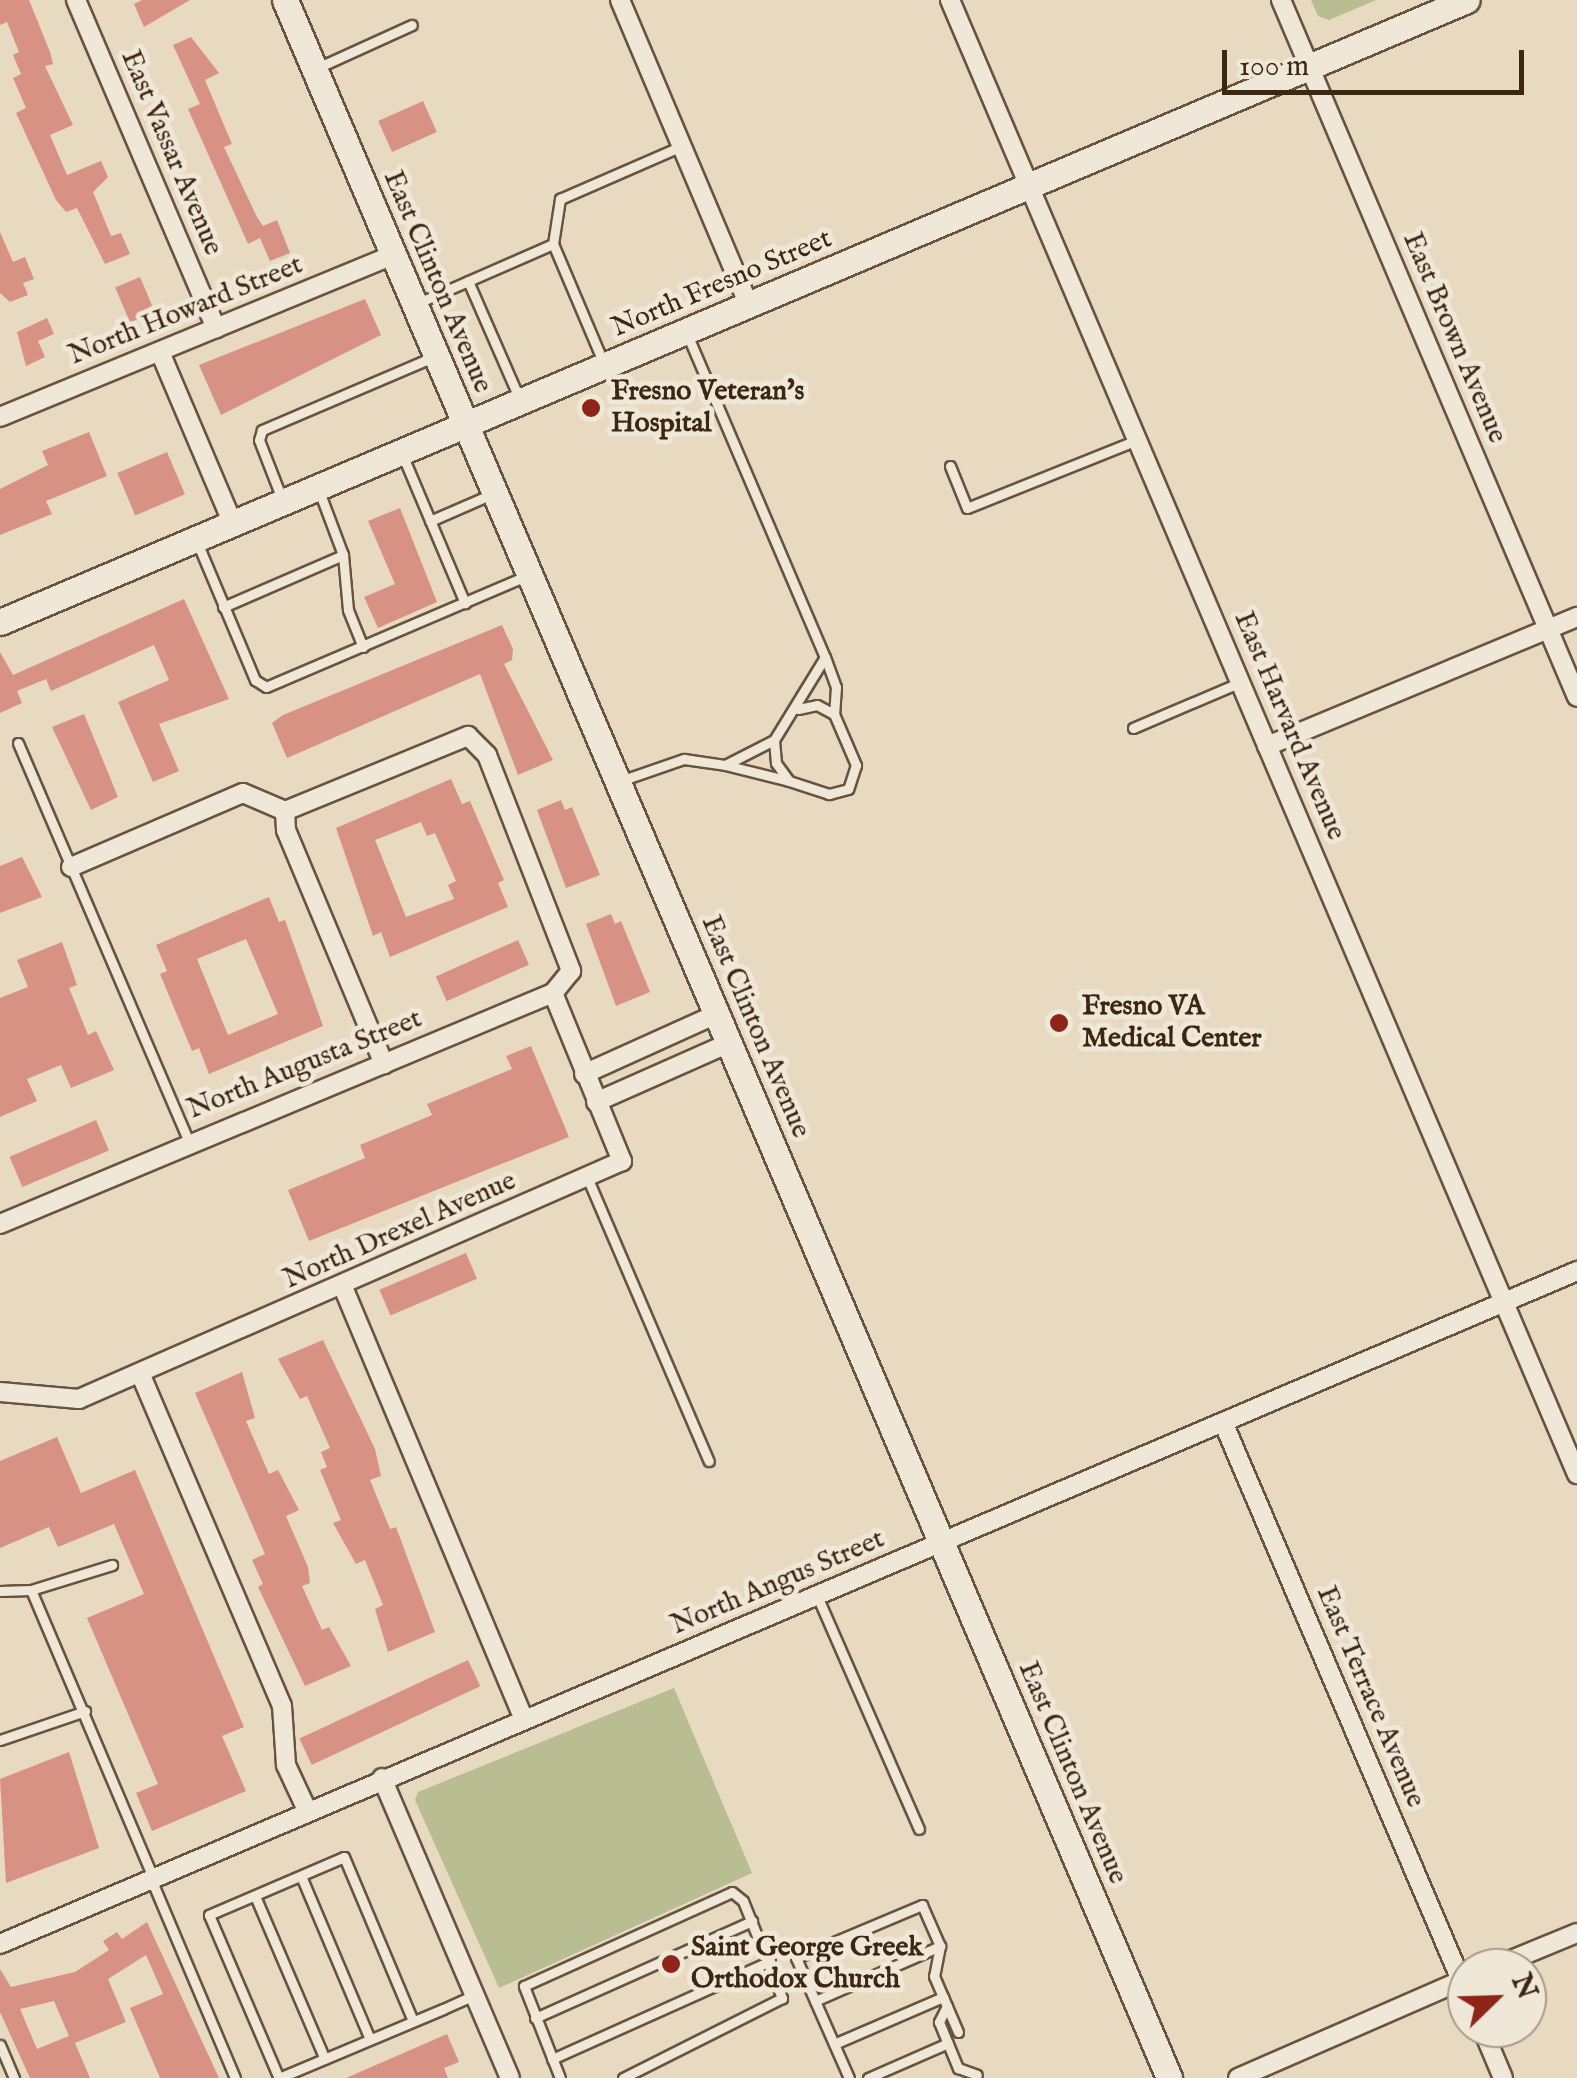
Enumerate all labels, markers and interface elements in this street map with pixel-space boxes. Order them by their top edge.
scale bar [1227,30,1530,92]
street label: East Vassar Avenue [113,45,229,261]
text: 100 m [1239,48,1309,86]
street label: East Clinton Avenue [375,166,499,398]
street label: North Fresno Street [607,223,837,345]
street label: East Brown Avenue [1394,228,1514,448]
street label: North Howard Street [64,249,308,373]
place label: Fresno Veteran's Hospital [611,375,804,441]
marker: Fresno Veteran's Hospital [580,397,602,419]
street label: East Harvard Avenue [1226,607,1352,845]
street label: East Clinton Avenue [693,911,817,1143]
place label: Fresno VA Medical Center [1082,990,1262,1056]
street label: North Augusta Street [183,1003,427,1127]
marker: Fresno VA Medical Center [1046,1010,1072,1036]
street label: North Drexel Avenue [279,1165,521,1297]
street label: North Angus Street [666,1523,890,1643]
street label: East Terrace Avenue [1308,1581,1432,1813]
street label: East Clinton Avenue [1010,1657,1134,1889]
place label: Saint George Greek Orthodox Church [691,1931,923,1997]
north arrow [1447,1948,1547,2048]
marker: Saint George Greek Orthodox Church [660,1953,682,1975]
text: N [1502,1969,1544,2005]

